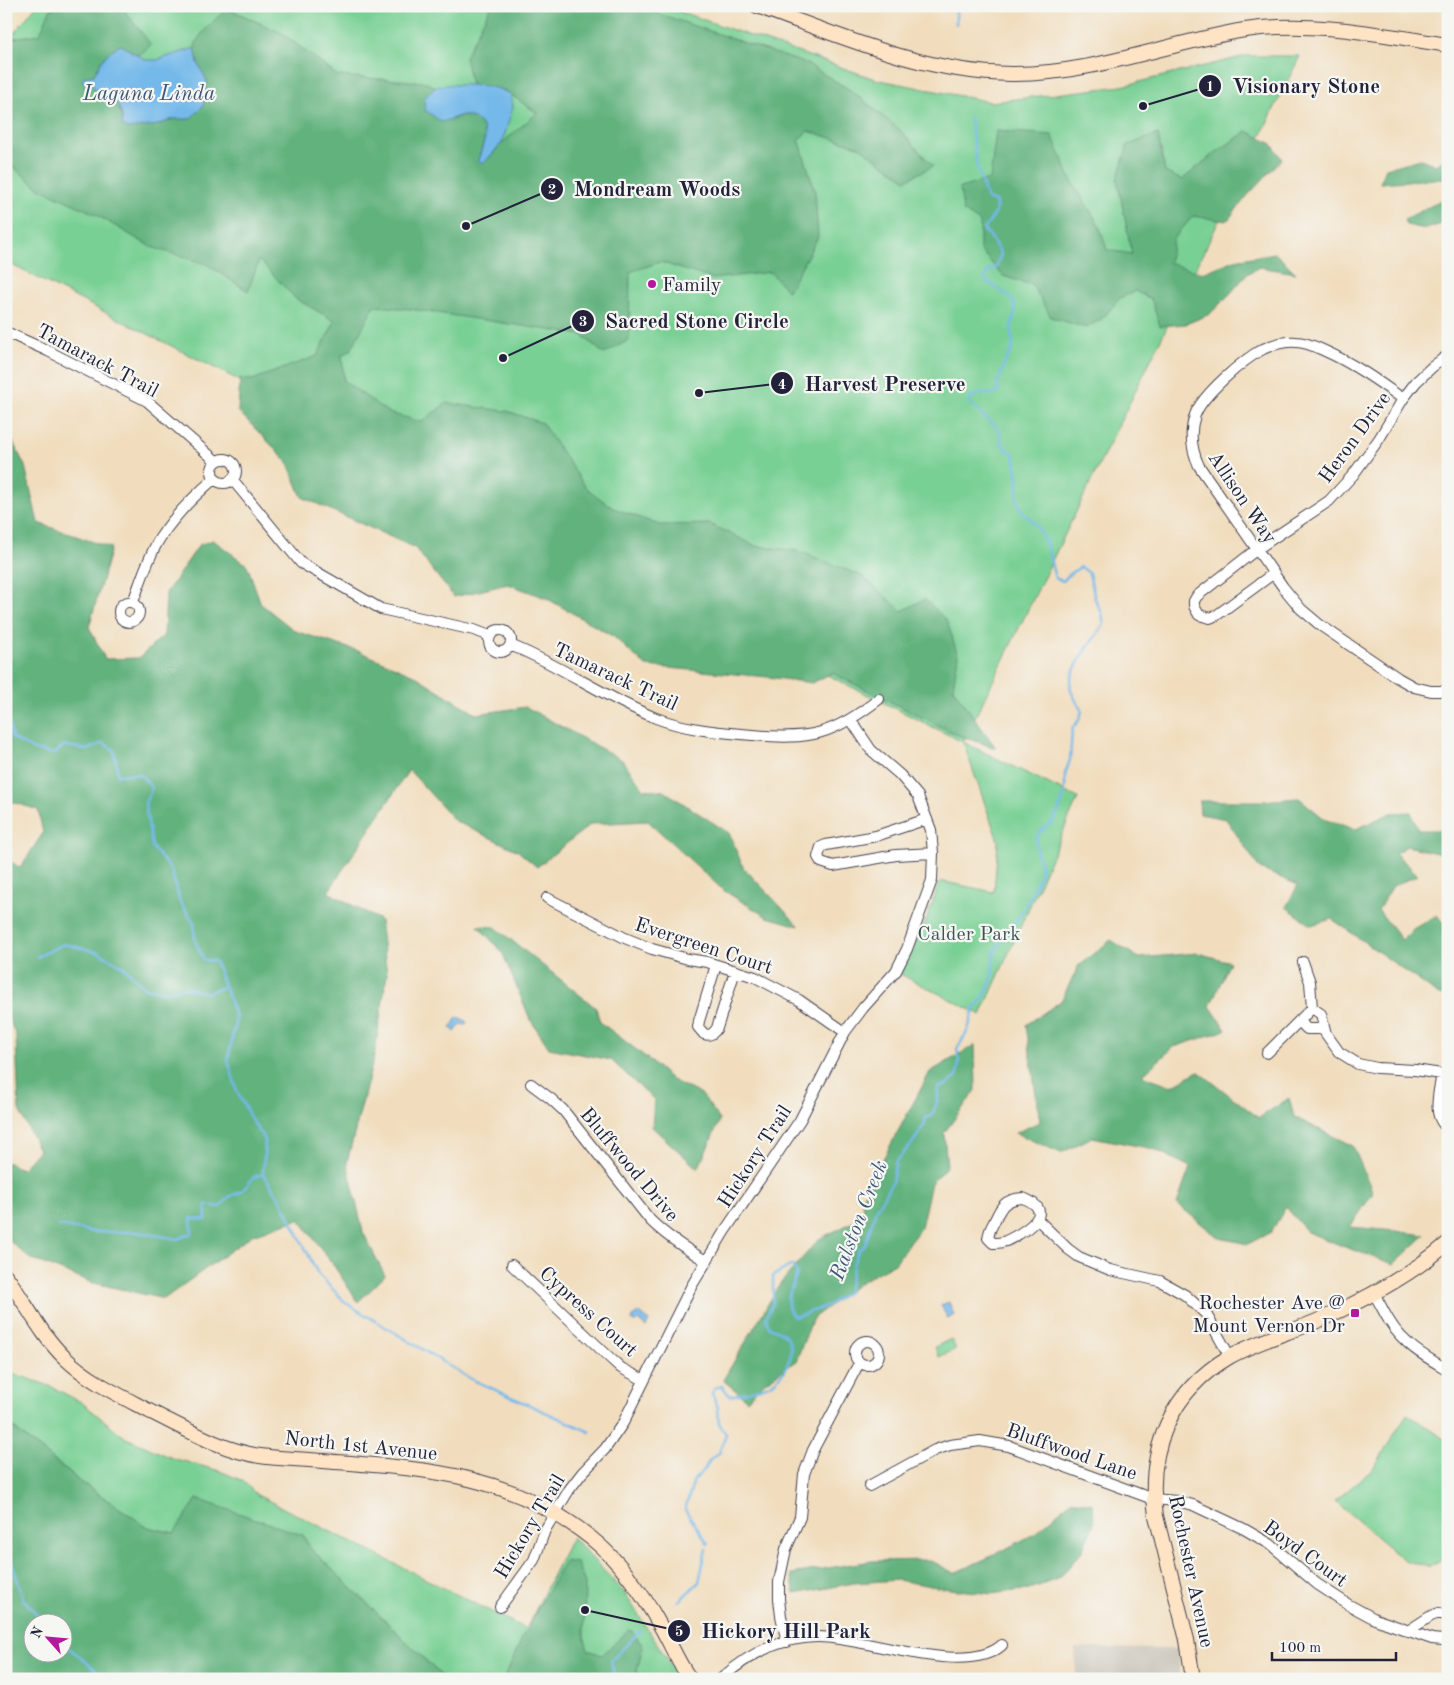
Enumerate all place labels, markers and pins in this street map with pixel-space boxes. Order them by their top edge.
callout: Visionary Stone [1197,68,1390,104]
callout: Mondream Woods [539,171,751,207]
place label: Family [662,276,722,296]
marker: Family [646,278,658,290]
callout: Sacred Stone Circle [570,303,799,339]
callout: Harvest Preserve [770,365,976,401]
place label: Rochester Ave @ Mount Vernon Dr [1192,1294,1345,1337]
marker: Rochester Ave @ Mount Vernon Dr [1349,1307,1361,1319]
callout: Hickory Hill Park [666,1613,881,1649]

